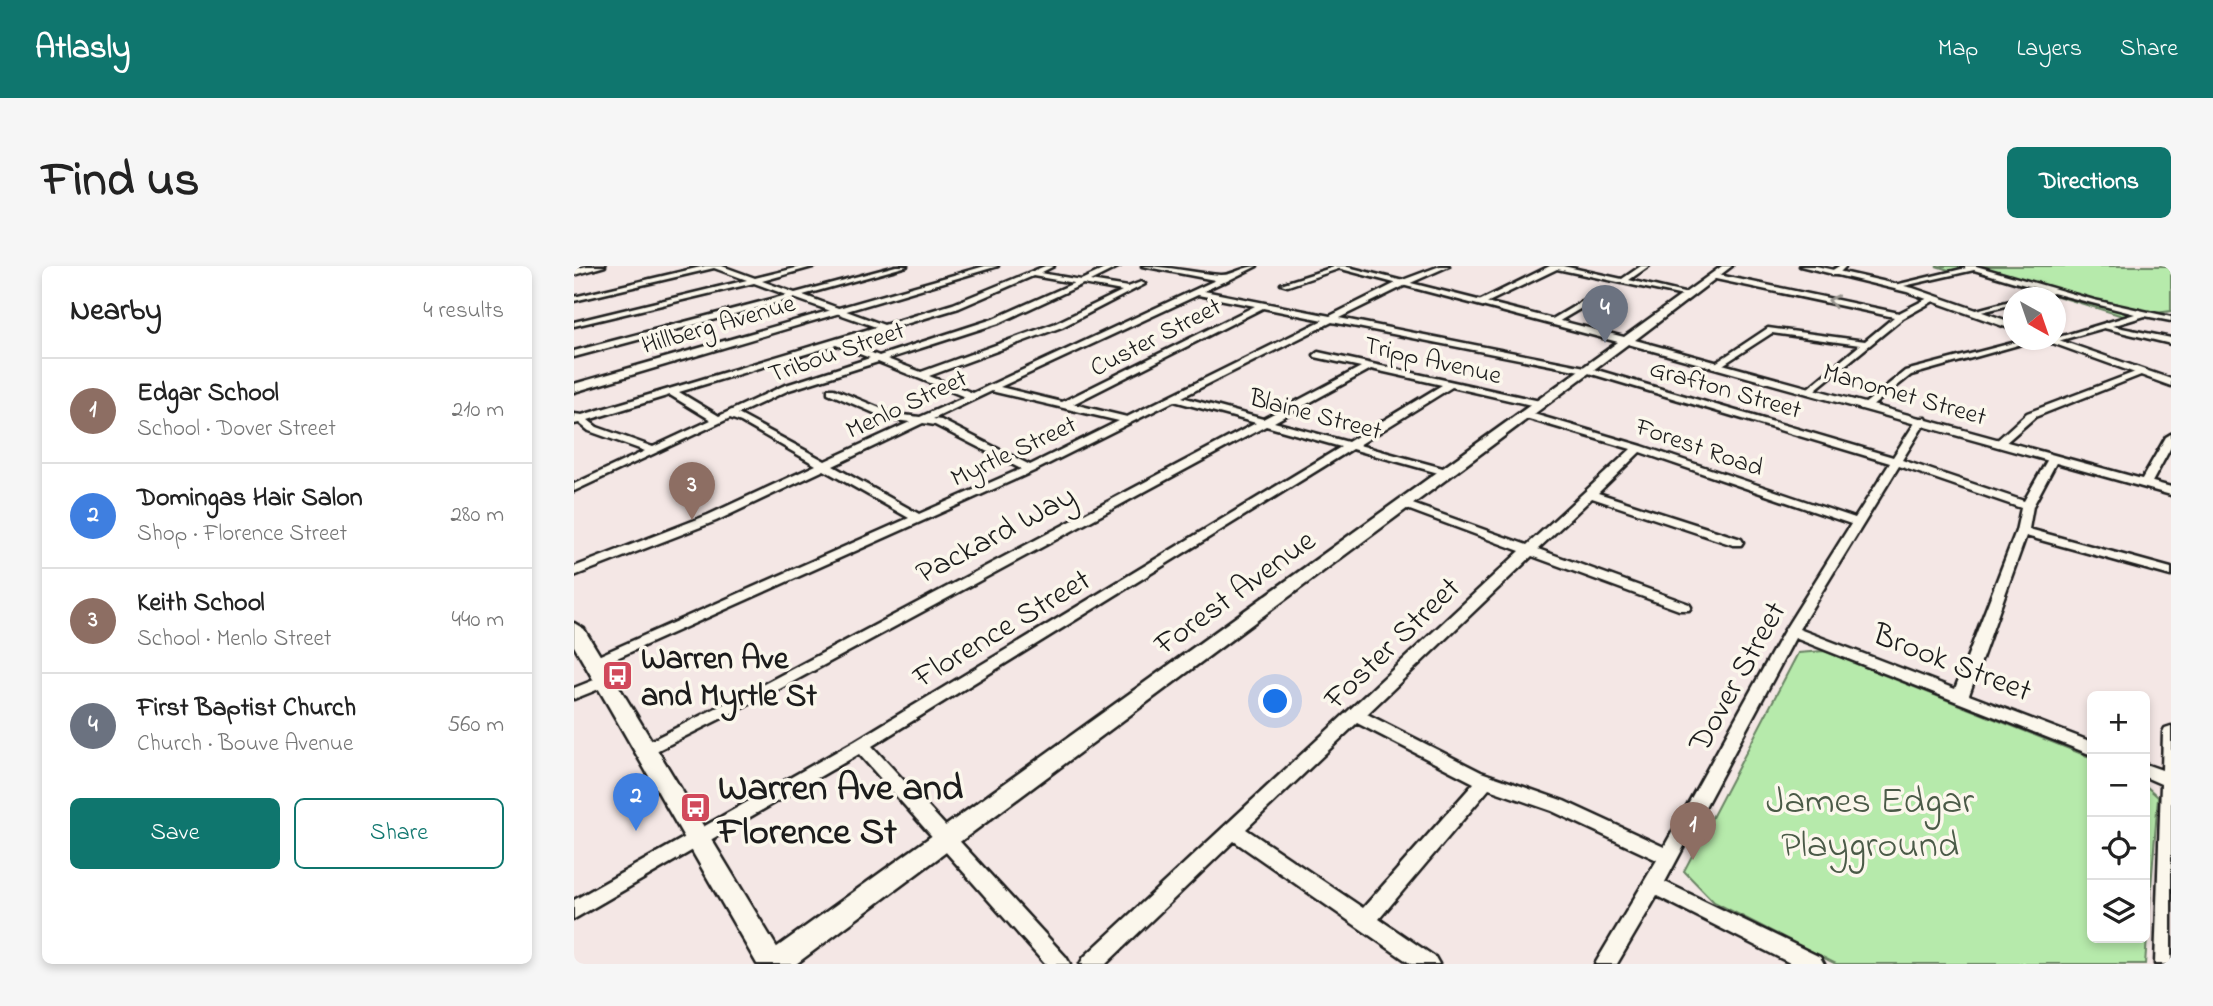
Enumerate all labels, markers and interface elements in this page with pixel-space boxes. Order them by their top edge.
text: Atlasly [35,25,130,73]
text: Map [1938,32,1978,67]
text: Layers [2016,32,2082,67]
text: Share [2120,32,2178,67]
text: Find us [42,146,199,218]
button: Directions [2007,147,2171,218]
pin: 4 [1582,285,1628,343]
street label: Hillberg Avenue [638,286,800,366]
north arrow [2003,287,2066,350]
street label: Custer Street [1084,289,1229,388]
text: Nearby [70,290,162,334]
text: 4 results [423,295,504,328]
one-way arrow [1827,295,1839,310]
street label: Tribou Street [764,313,910,395]
street label: Tripp Avenue [1360,328,1505,396]
street label: Grafton Street [1645,351,1806,431]
street label: Manomet Street [1818,354,1991,437]
street label: Menlo Street [840,361,975,450]
text: Edgar School [137,375,279,413]
street label: Blaine Street [1244,380,1386,452]
text: 1 [89,394,97,427]
text: 210 m [452,394,504,427]
street label: Myrtle Street [945,407,1084,498]
street label: Forest Road [1629,409,1768,489]
text: School · Dover Street [137,413,336,446]
pin: 3 [669,462,715,520]
street label: Packard Way [908,474,1085,598]
text: Domingas Hair Salon [137,480,363,518]
text: 2 [87,499,99,532]
text: 280 m [450,499,504,532]
text: Shop · Florence Street [137,518,347,551]
street label: Forest Avenue [1145,519,1327,669]
street label: Florence Street [904,558,1101,702]
street label: Foster Street [1314,567,1473,723]
text: Keith School [137,585,265,623]
street label: Dover Street [1678,593,1800,763]
text: 3 [88,604,98,637]
text: 440 m [452,604,504,637]
street label: Brook Street [1865,612,2038,716]
text: School · Menlo Street [137,623,332,656]
place label: Warren Ave and Myrtle St [641,637,817,722]
bus stop icon: Warren Ave and Myrtle St [601,658,635,692]
your location [1258,684,1292,718]
text: First Baptist Church [137,690,356,728]
map controls [2087,691,2150,943]
button: + [2087,691,2150,754]
text: 4 [88,709,98,742]
text: 560 m [447,709,504,742]
text: Church · Bouve Avenue [137,728,353,761]
button: − [2087,754,2150,817]
place label: Warren Ave and Florence St [716,762,964,862]
pin: 2 [613,773,659,831]
park label: James Edgar Playground [1766,775,1974,875]
bus stop icon: Warren Ave and Florence St [678,791,712,825]
button: Save [70,798,280,869]
button: Share [294,798,504,869]
pin: 1 [1670,802,1716,860]
button: locate [2087,817,2150,880]
button: layers [2087,880,2150,943]

